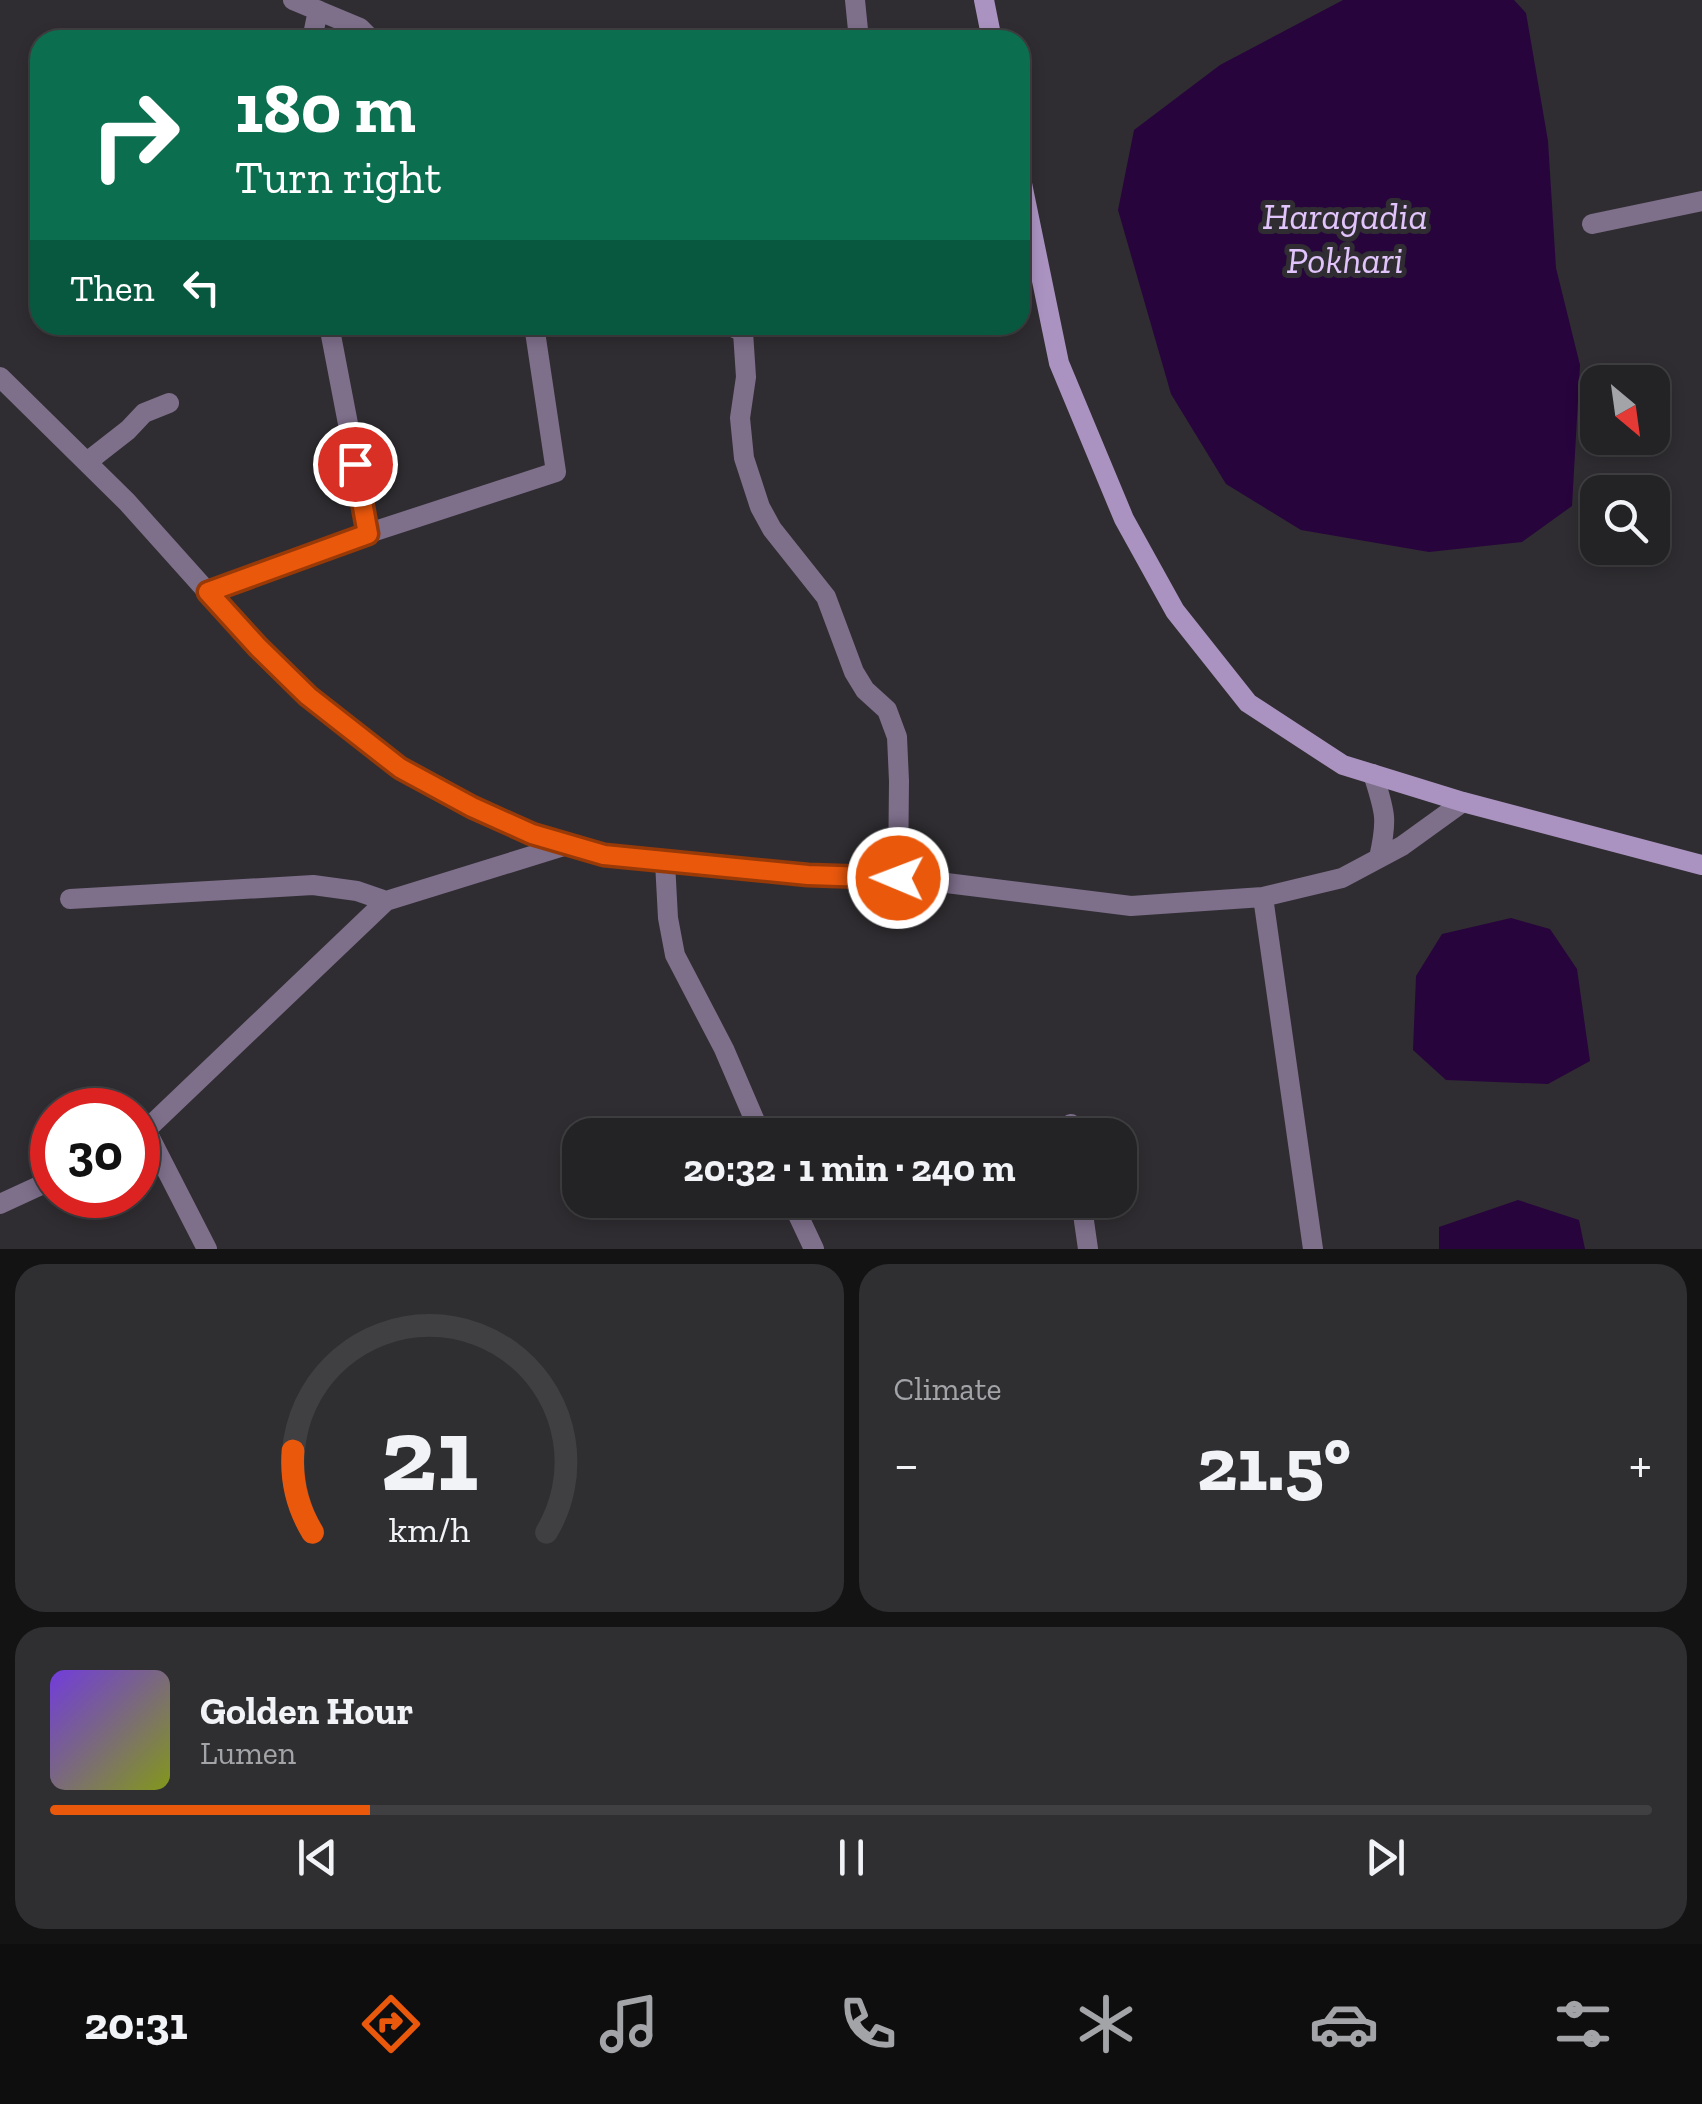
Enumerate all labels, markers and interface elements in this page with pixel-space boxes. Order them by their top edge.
text: 180 m [235,66,416,150]
icon: right [70,70,200,200]
text: Turn right [235,151,441,205]
water label: Haragadia Pokhari [1262,193,1428,283]
icon: left [174,260,229,315]
text: Then [70,265,154,311]
north arrow [1580,365,1670,455]
map controls [1580,365,1670,565]
pin [313,422,398,507]
icon: arrive [328,437,383,492]
button: search [1580,475,1670,565]
position arrow [846,826,950,930]
speed limit sign: 30 [30,1088,160,1218]
text: 20:32 · 1 min · 240 m [683,1145,1016,1191]
text: Climate [894,1370,1002,1408]
text: 21 [380,1392,478,1517]
text: 21.5° [1197,1419,1351,1509]
text: − [894,1431,919,1497]
text: + [1629,1431,1652,1497]
text: km/h [388,1508,470,1551]
text: Golden Hour [200,1688,413,1734]
text: Lumen [200,1734,296,1772]
icon: previous [290,1830,345,1885]
icon: pause [824,1830,879,1885]
icon: next [1358,1830,1413,1885]
icon: directions [356,1989,426,2059]
icon: music [594,1989,664,2059]
icon: phone [833,1989,903,2059]
icon: climate [1071,1989,1141,2059]
icon: car [1309,1989,1379,2059]
icon: filters [1548,1989,1618,2059]
text: 20:31 [84,1997,188,2051]

